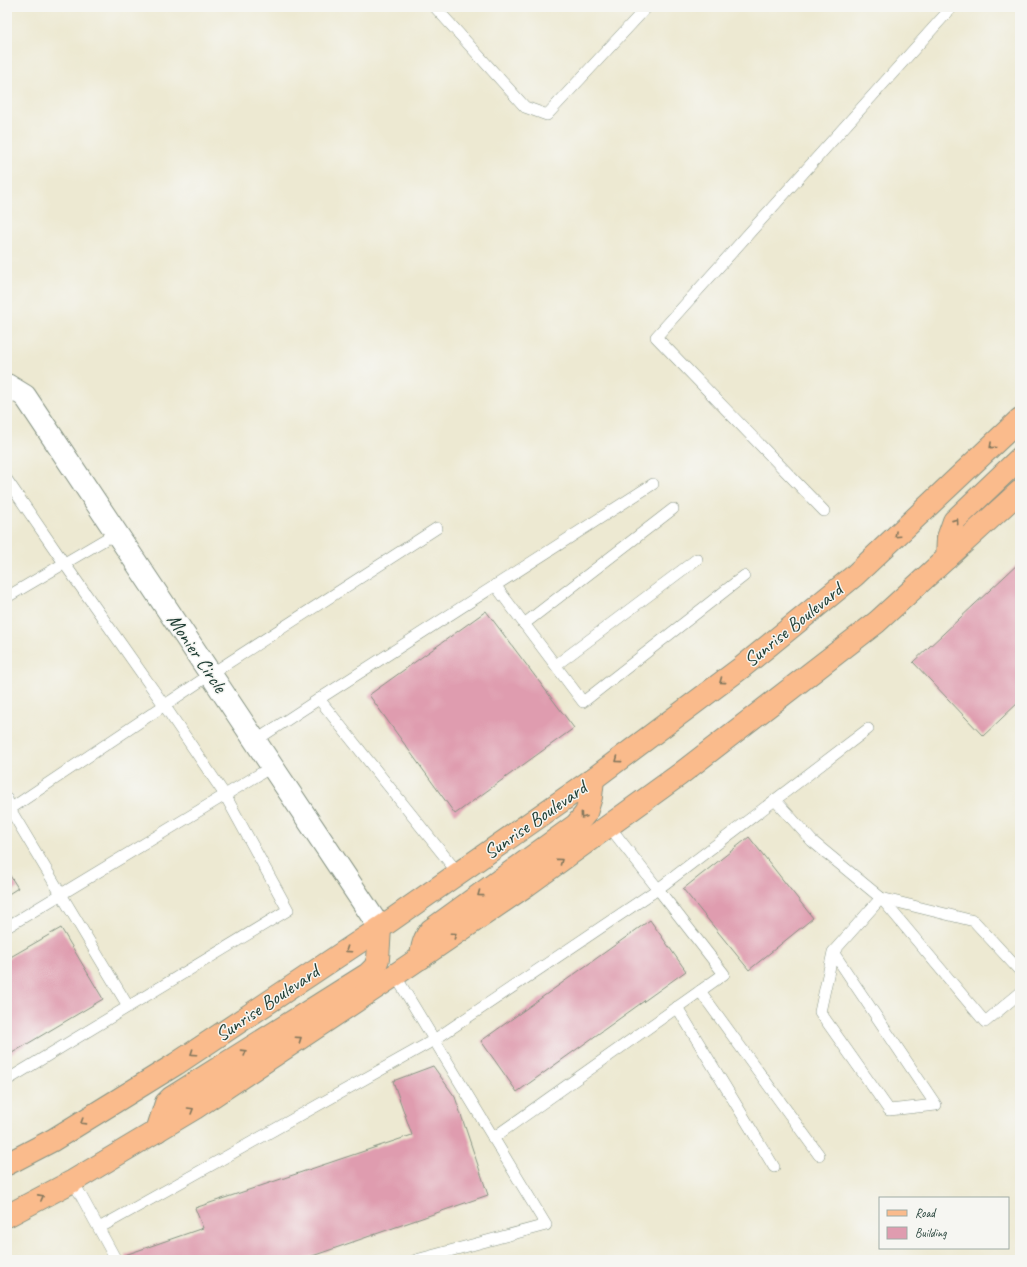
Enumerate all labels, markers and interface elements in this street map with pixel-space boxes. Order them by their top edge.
one-way arrow [989,441,997,449]
one-way arrow [951,519,958,526]
one-way arrow [894,530,902,538]
street label: Sunrise Boulevard [739,576,850,672]
street label: Monier Circle [161,609,233,699]
one-way arrow [720,677,727,684]
one-way arrow [616,755,623,762]
street label: Sunrise Boulevard [479,774,594,865]
one-way arrow [580,812,588,819]
one-way arrow [556,859,563,866]
one-way arrow [477,889,484,897]
one-way arrow [449,933,456,940]
one-way arrow [345,945,352,952]
street label: Sunrise Boulevard [210,957,326,1047]
one-way arrow [295,1036,302,1044]
one-way arrow [190,1048,197,1055]
one-way arrow [240,1049,247,1056]
one-way arrow [187,1108,194,1115]
one-way arrow [80,1117,87,1124]
one-way arrow [37,1195,45,1202]
legend [879,1197,1009,1249]
text: Road [915,1205,937,1221]
text: Building [915,1225,947,1241]

